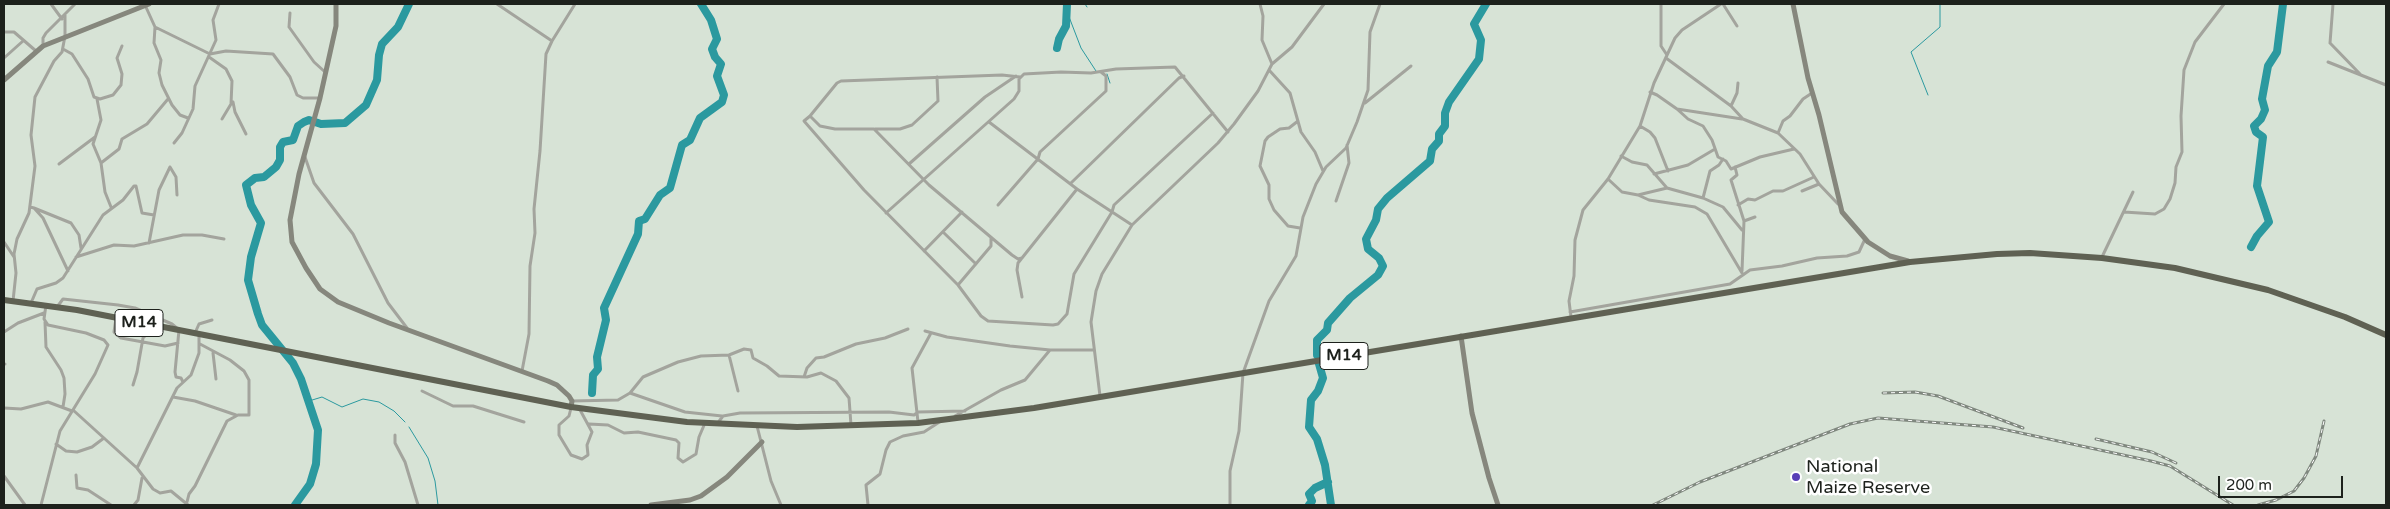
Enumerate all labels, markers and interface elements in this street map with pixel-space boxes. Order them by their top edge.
road number: M14 [115,309,163,336]
road number: M14 [1320,342,1368,370]
place label: National Maize Reserve [1806,456,1930,498]
scale bar [2220,466,2345,498]
marker: National Maize Reserve [1790,471,1802,483]
text: 200 m [2226,476,2272,494]

